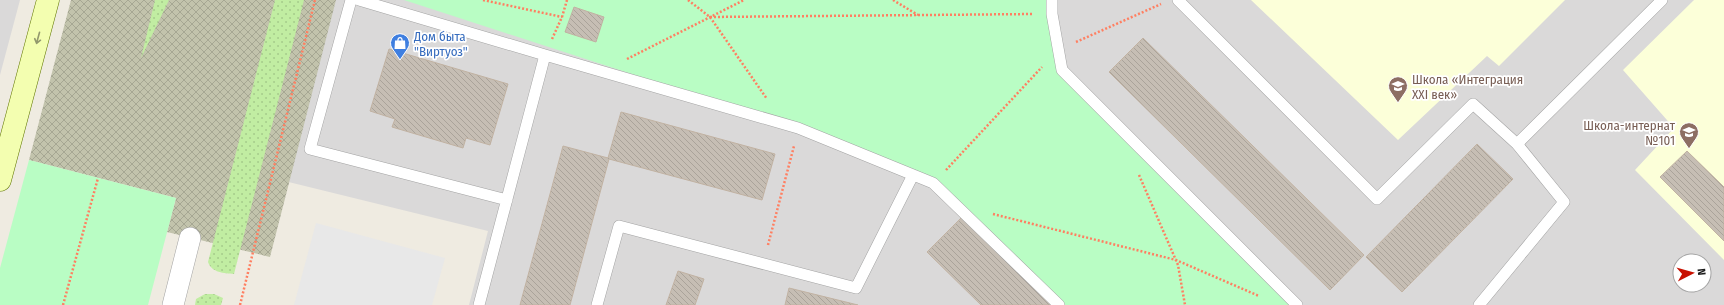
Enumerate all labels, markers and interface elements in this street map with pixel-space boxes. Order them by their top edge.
place label: Дом быта "Виртуоз" [413,29,468,59]
one-way arrow [34,31,41,44]
shop icon: Дом быта "Виртуоз" [389,32,411,60]
place label: Школа «Интеграция XXI век» [1412,72,1523,102]
school or university icon: Школа «Интеграция XXI век» [1387,75,1409,103]
place label: Школа-интернат №101 [1583,118,1676,148]
school or university icon: Школа-интернат №101 [1678,121,1700,149]
north arrow [1672,253,1712,293]
text: N [1695,268,1708,276]

